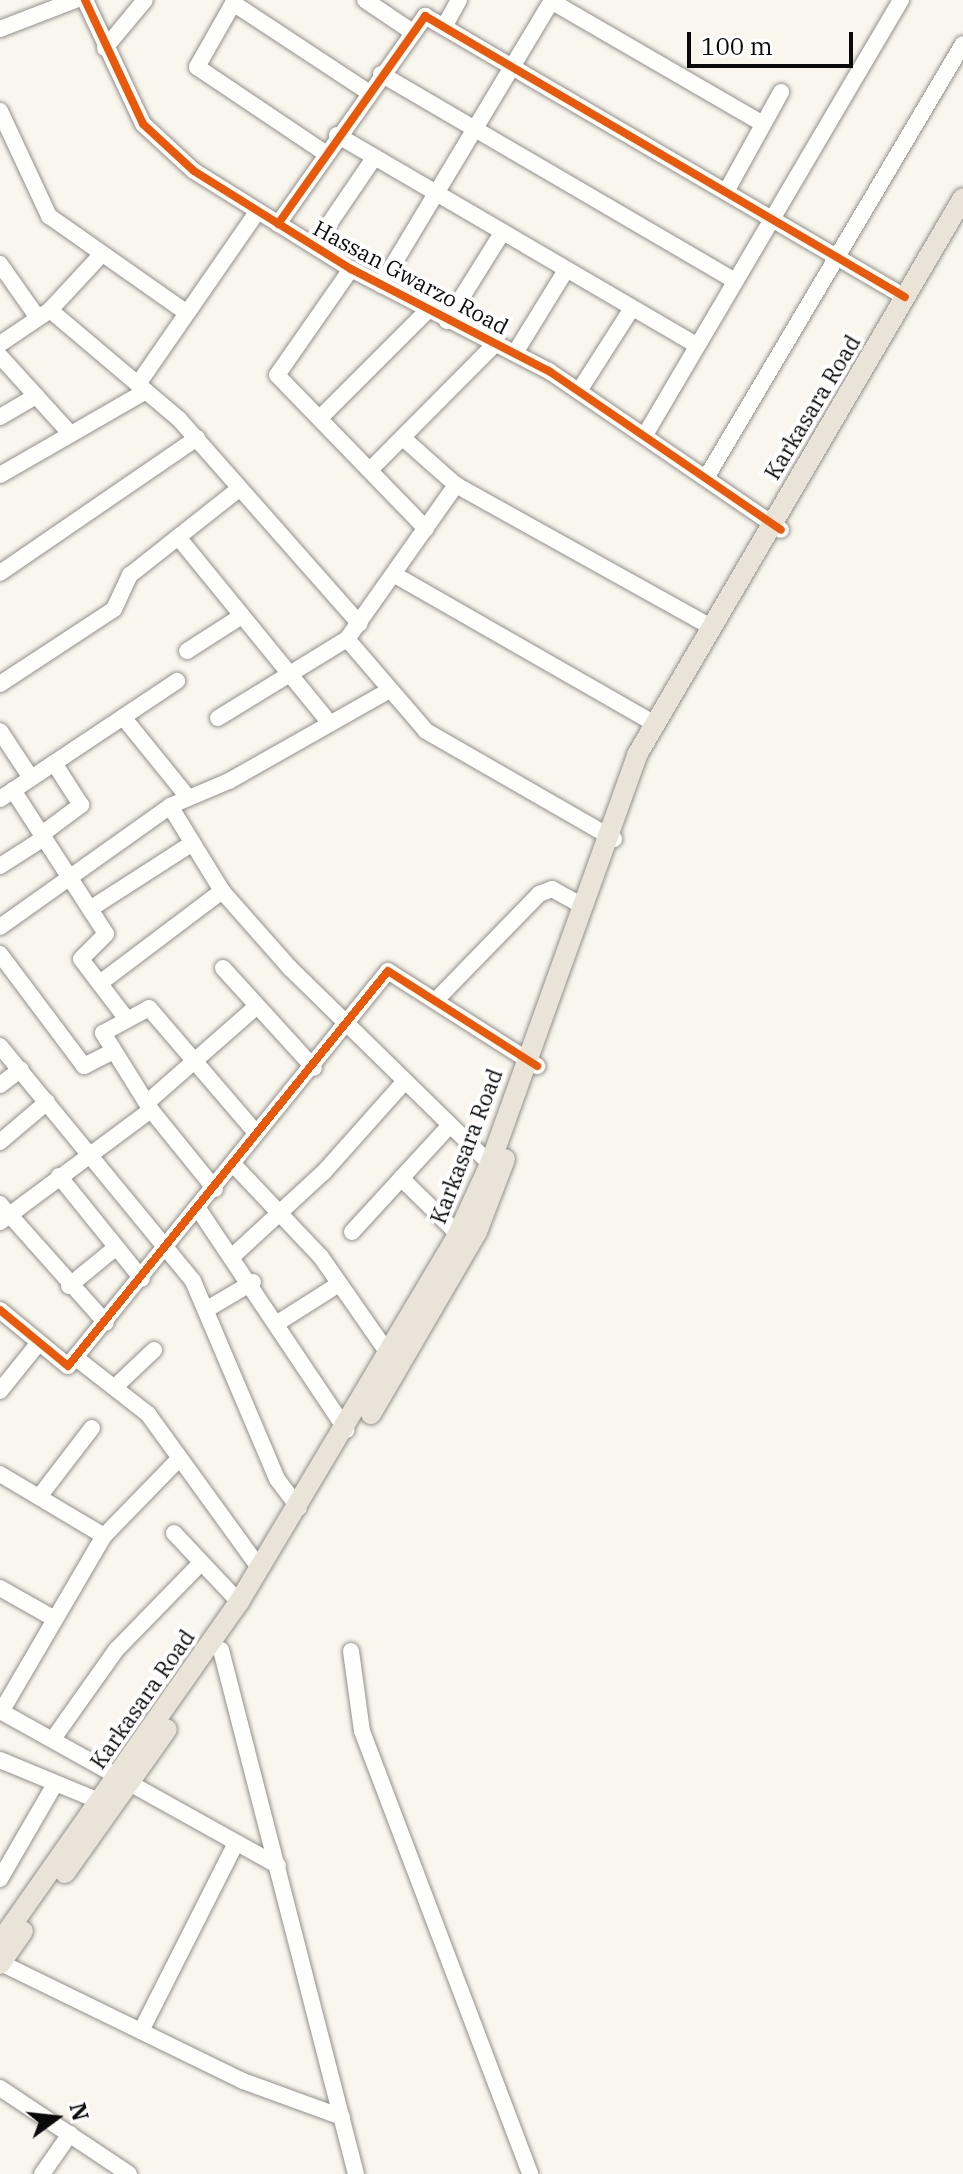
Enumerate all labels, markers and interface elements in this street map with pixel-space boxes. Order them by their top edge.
scale bar [691,16,857,66]
text: 100 m [701,30,773,62]
street label: Hassan Gwarzo Road [309,214,513,340]
street label: Karkasara Road [758,330,866,484]
street label: Karkasara Road [424,1065,508,1227]
street label: Karkasara Road [84,1624,200,1774]
north arrow [16,2078,96,2158]
text: N [63,2099,96,2124]

